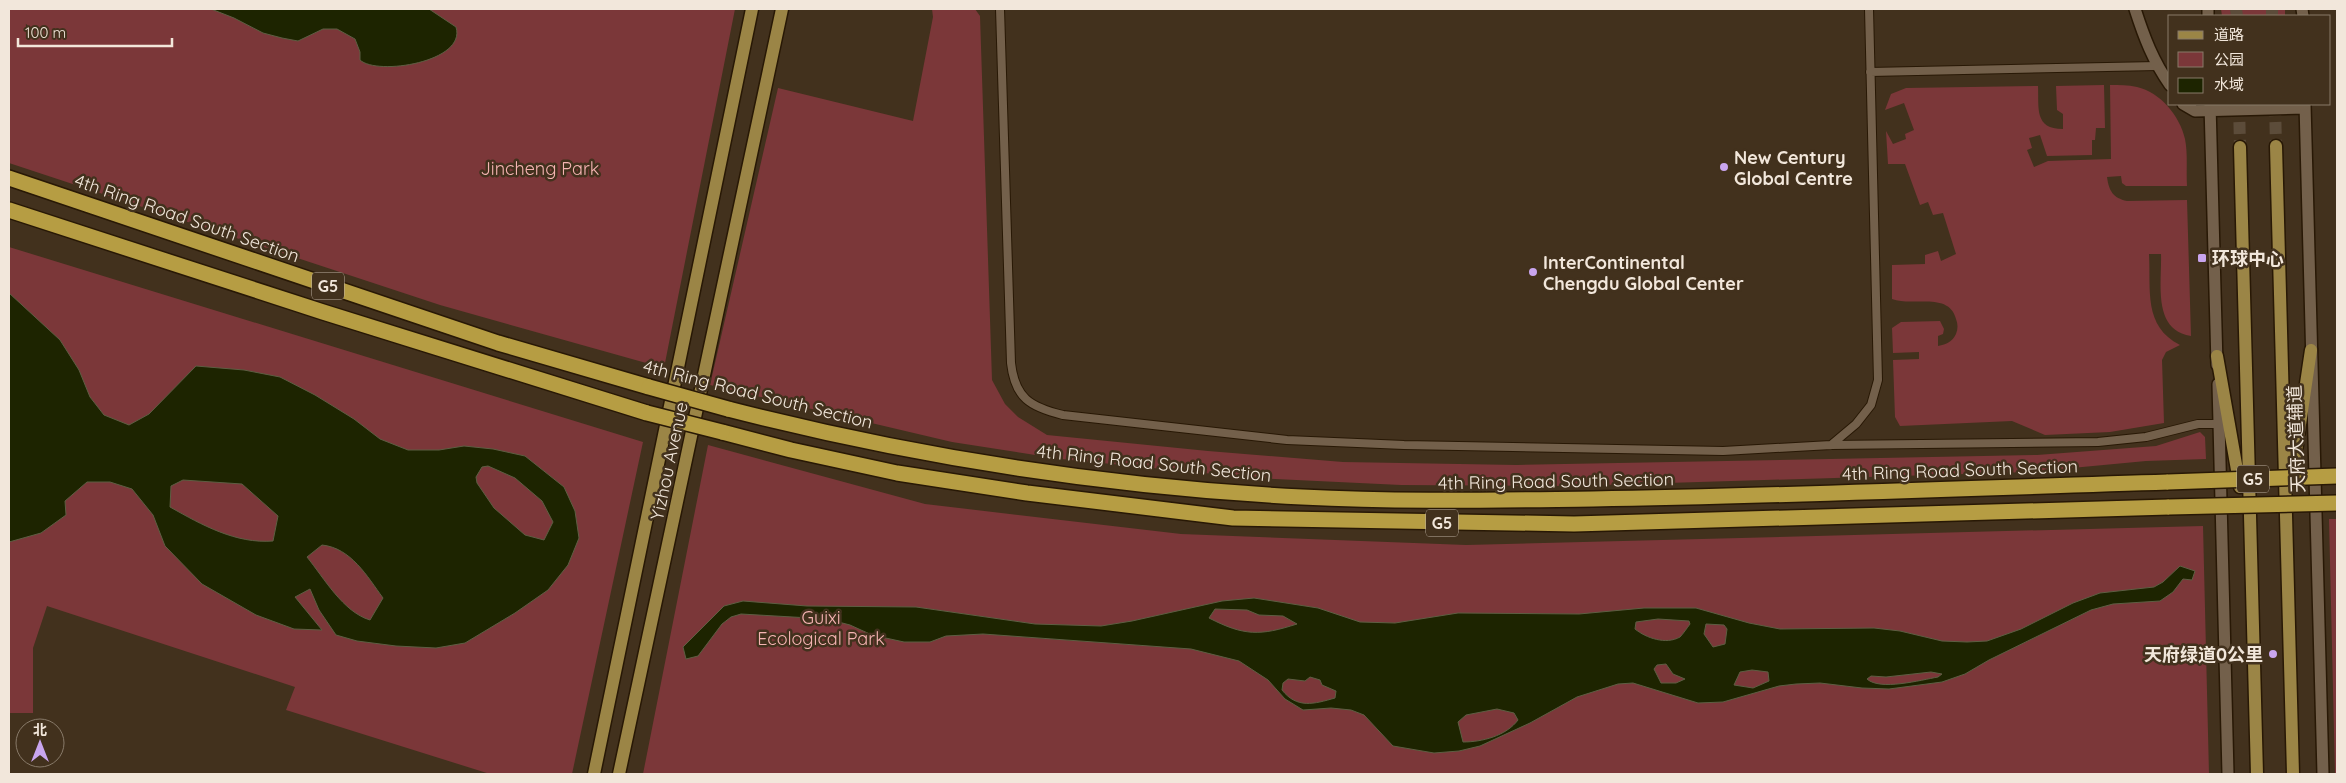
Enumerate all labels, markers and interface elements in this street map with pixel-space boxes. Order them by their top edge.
scale bar [18,15,171,47]
legend [2168,15,2331,105]
text: 100 m [25,23,66,42]
text: 道路 [2214,25,2244,44]
text: 公园 [2214,50,2244,69]
text: 水域 [2214,75,2244,94]
place label: New Century Global Centre [1734,146,1853,190]
park label: Jincheng Park [481,157,599,180]
marker: New Century Global Centre [1718,161,1730,173]
street label: 4th Ring Road South Section [72,169,302,267]
place label: 环球中心 [2212,247,2284,270]
place label: InterContinental Chengdu Global Center [1543,251,1744,295]
marker: 环球中心 [2196,252,2208,264]
marker: InterContinental Chengdu Global Center [1527,266,1539,278]
road number: G5 [312,272,344,300]
street label: 4th Ring Road South Section [641,354,875,434]
street label: 天府大道辅道 [2283,385,2309,493]
street label: Yizhou Avenue [645,400,693,522]
street label: 4th Ring Road South Section [1035,439,1273,487]
street label: 4th Ring Road South Section [1842,454,2078,486]
road number: G5 [2237,466,2269,492]
street label: 4th Ring Road South Section [1438,467,1674,495]
road number: G5 [1426,509,1458,536]
park label: Guixi Ecological Park [757,606,885,650]
place label: 天府绿道0公里 [2144,643,2263,666]
marker: 天府绿道0公里 [2267,648,2279,660]
north arrow [15,718,65,768]
text: 北 [33,721,47,739]

